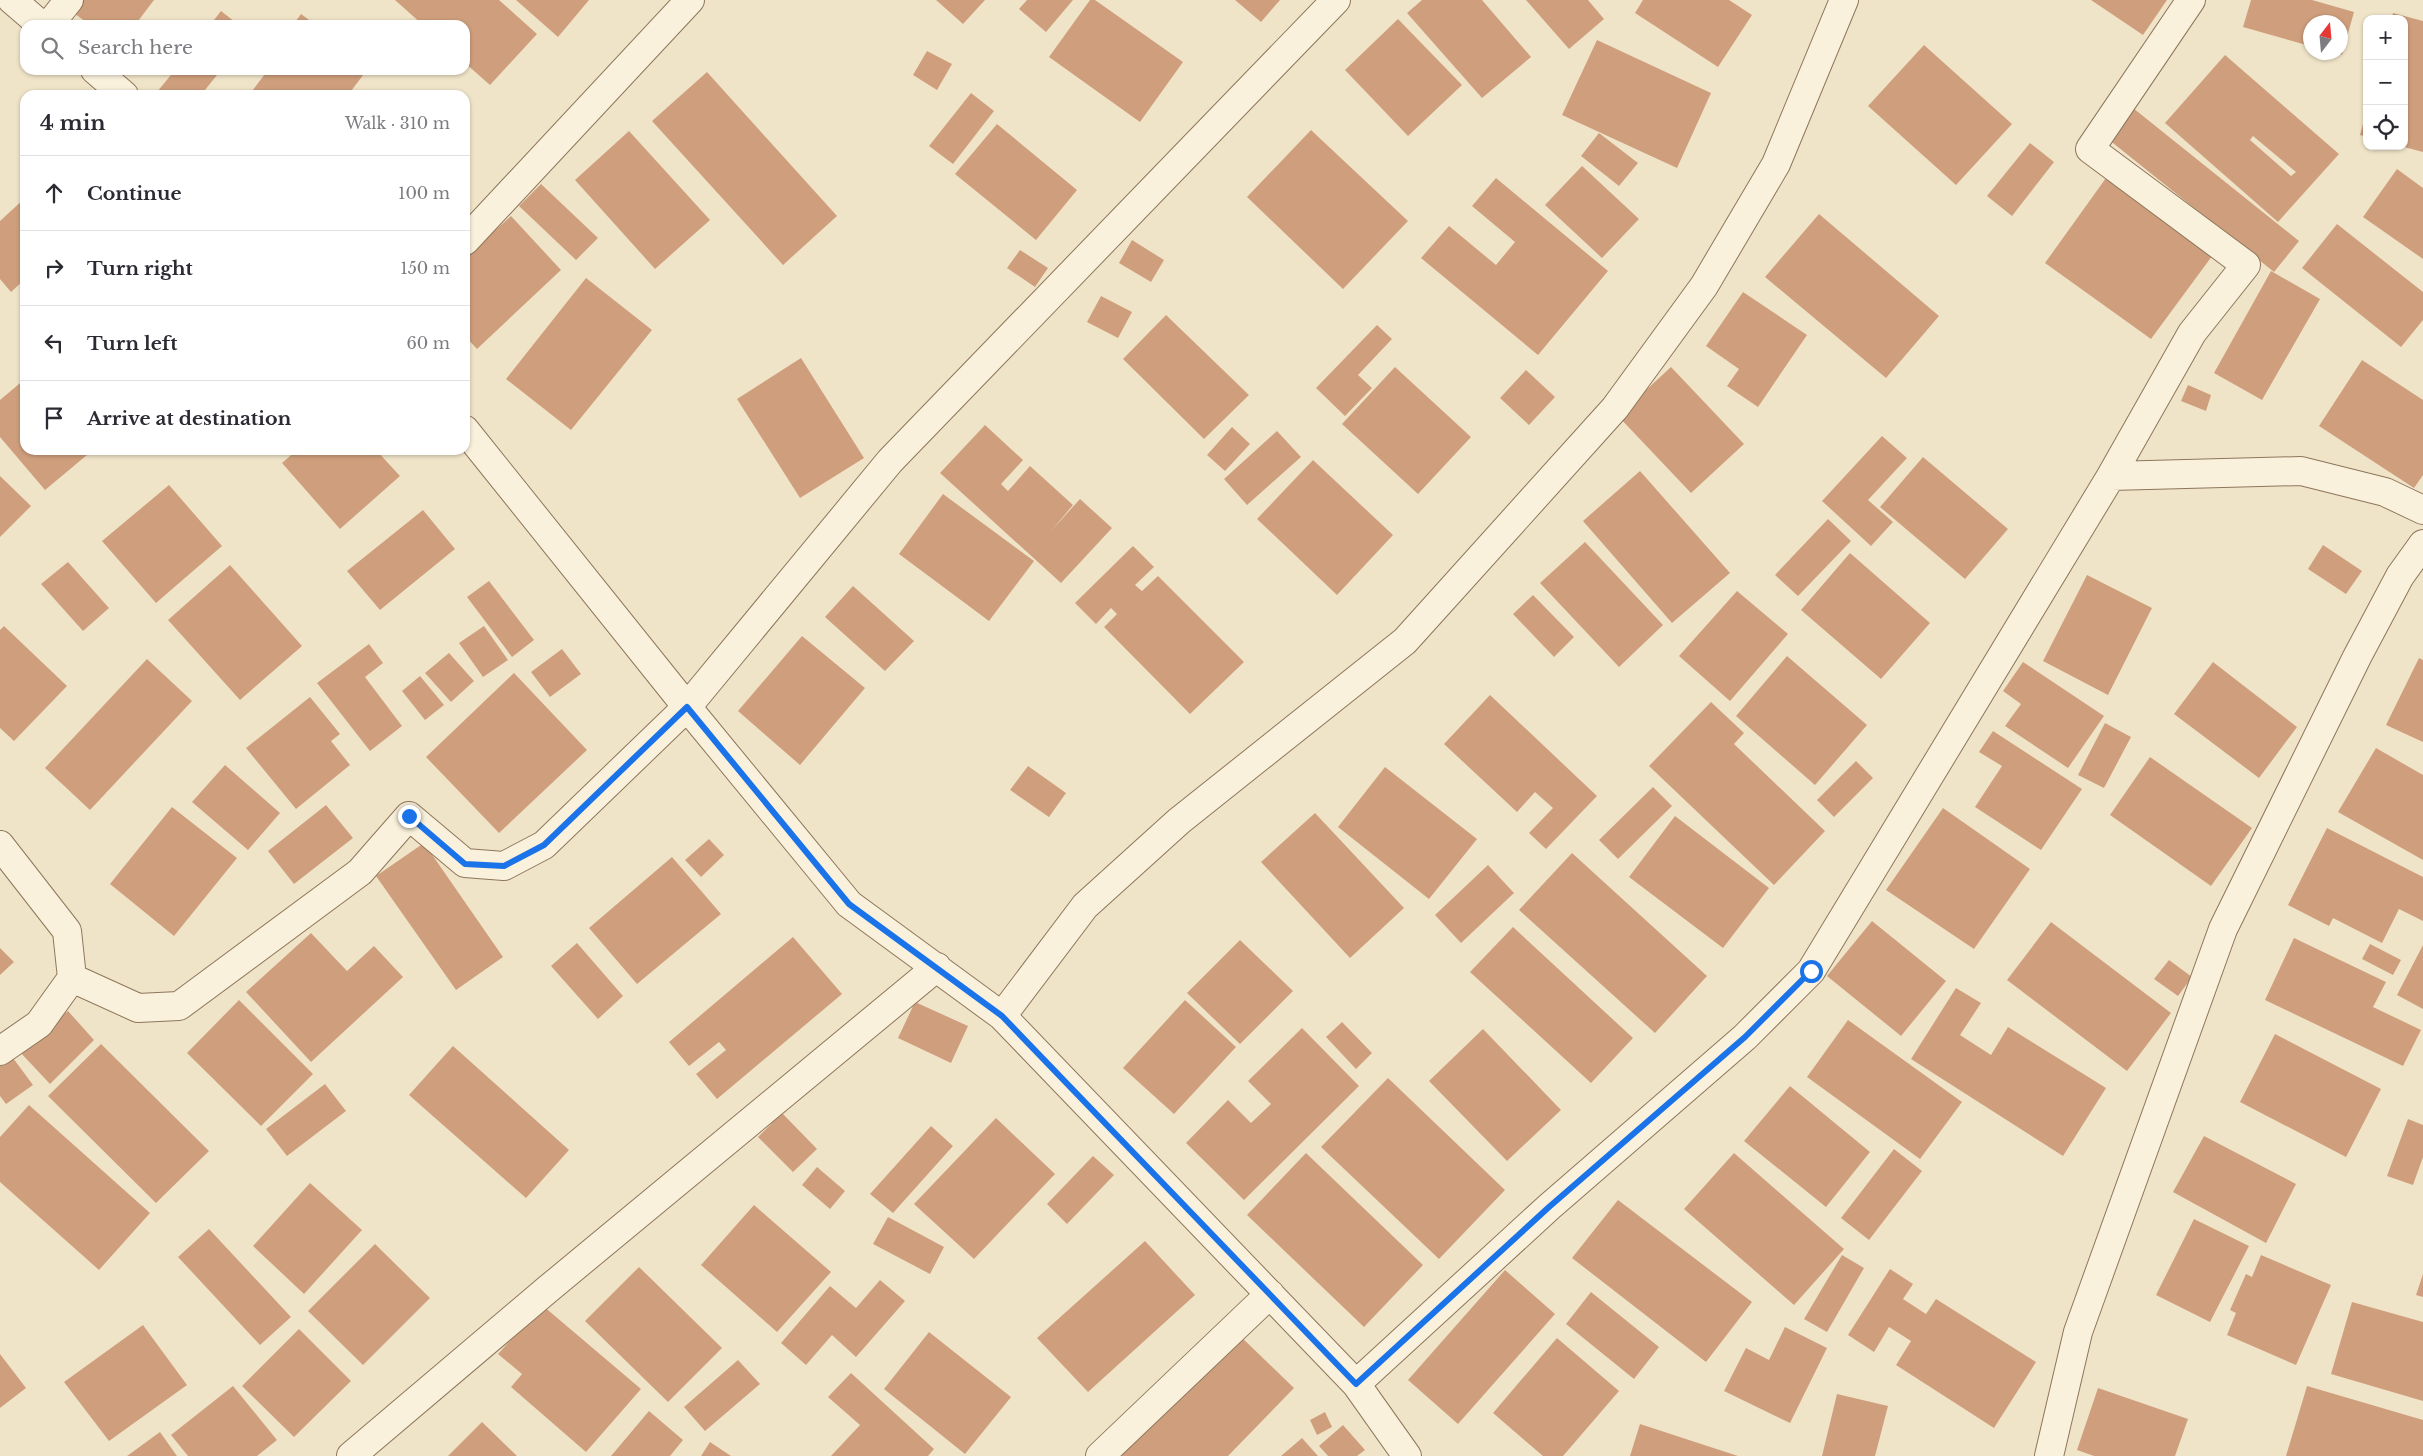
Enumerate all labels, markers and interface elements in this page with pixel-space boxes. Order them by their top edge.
north arrow [2303,15,2348,60]
map controls [2363,15,2408,150]
button: + [2363,15,2408,60]
search box [20,20,470,75]
icon: search [38,34,66,62]
text: Search here [78,36,193,59]
button: − [2363,60,2408,105]
button: locate [2363,105,2408,150]
text: 4 min [40,110,106,136]
text: Walk · 310 m [345,113,450,133]
icon: ahead [40,179,68,207]
text: Continue [87,182,182,205]
text: 100 m [398,183,450,203]
icon: right [40,254,68,282]
text: Turn right [87,257,193,280]
text: 150 m [401,258,450,278]
icon: left [40,329,68,357]
text: Turn left [87,332,178,355]
text: 60 m [407,333,450,353]
icon: arrive [40,404,68,432]
text: Arrive at destination [87,407,291,430]
route end [398,805,421,828]
route start [1800,960,1823,983]

